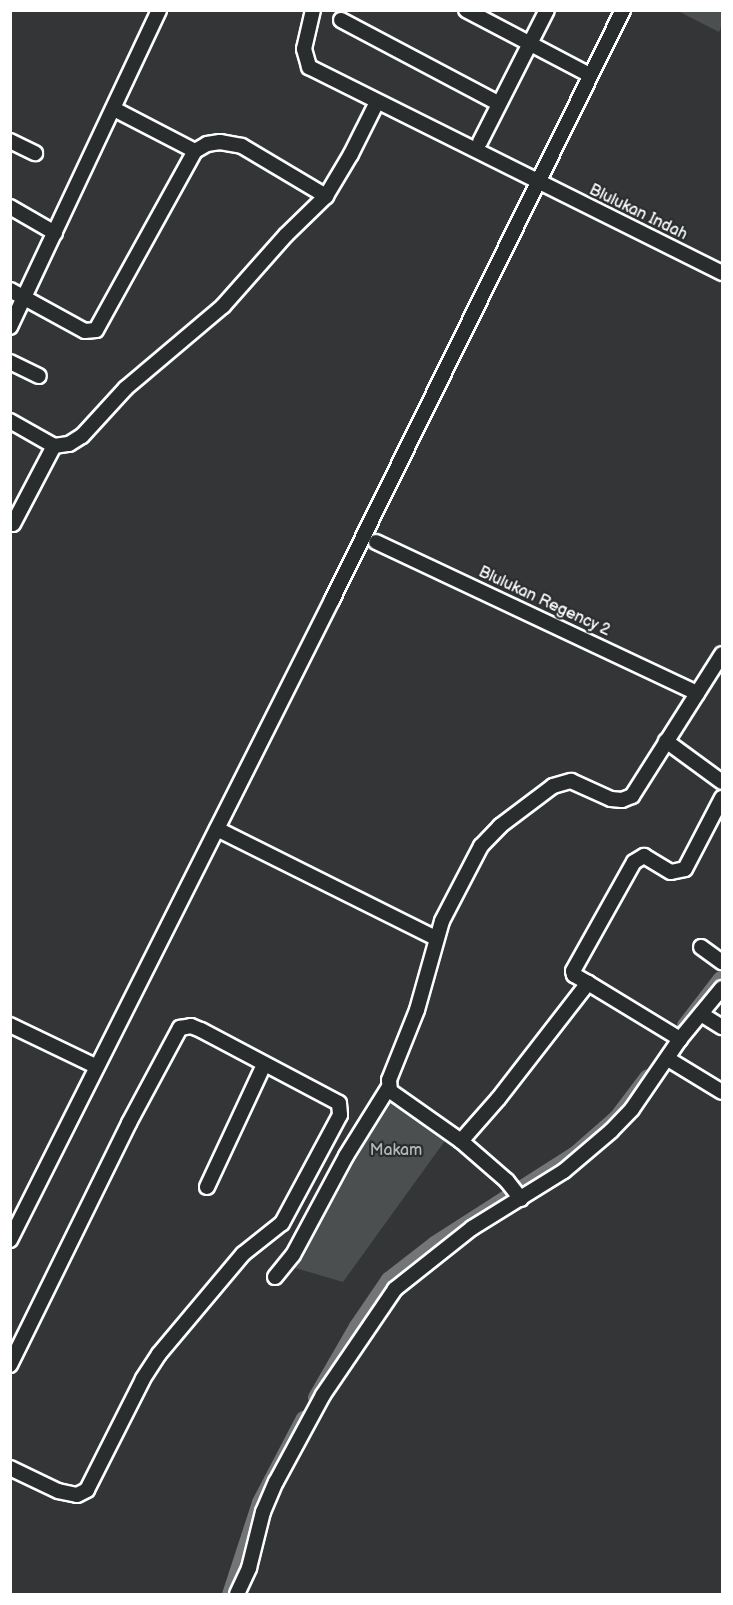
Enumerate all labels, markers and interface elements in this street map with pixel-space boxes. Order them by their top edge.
street label: Blulukan Indah [586,181,690,245]
street label: Blulukan Regency 2 [475,563,613,641]
park label: Makam [370,1141,422,1161]

